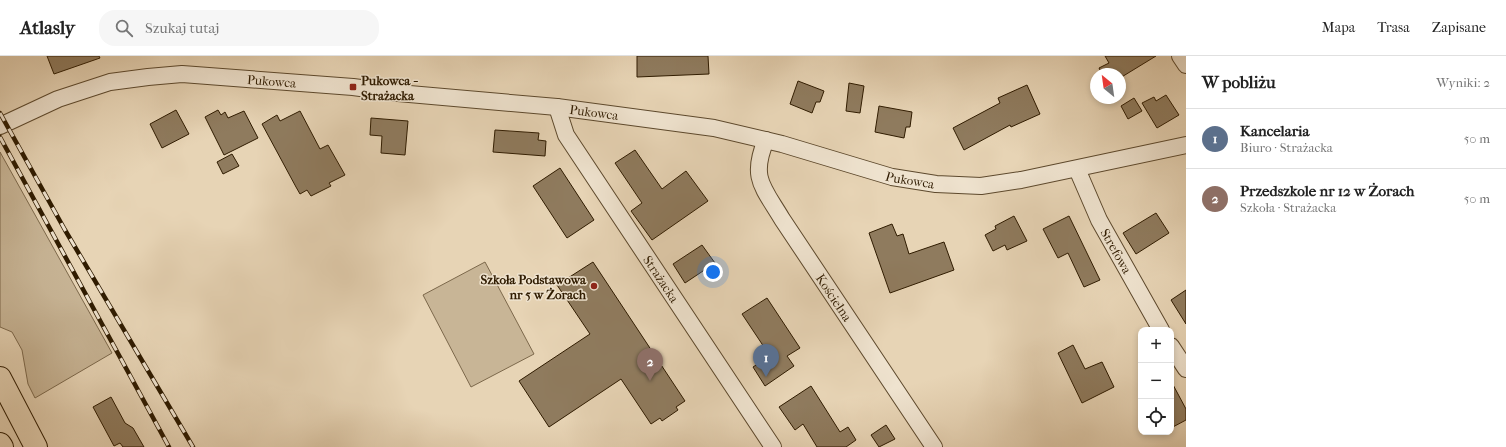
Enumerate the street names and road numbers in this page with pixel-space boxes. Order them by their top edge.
street label: Pukowca [246,72,298,91]
street label: Pukowca [569,102,620,123]
street label: Pukowca [884,168,936,192]
street label: Strefowa [1097,226,1135,277]
street label: Strażacka [640,253,682,306]
street label: Kościelna [813,271,855,325]

